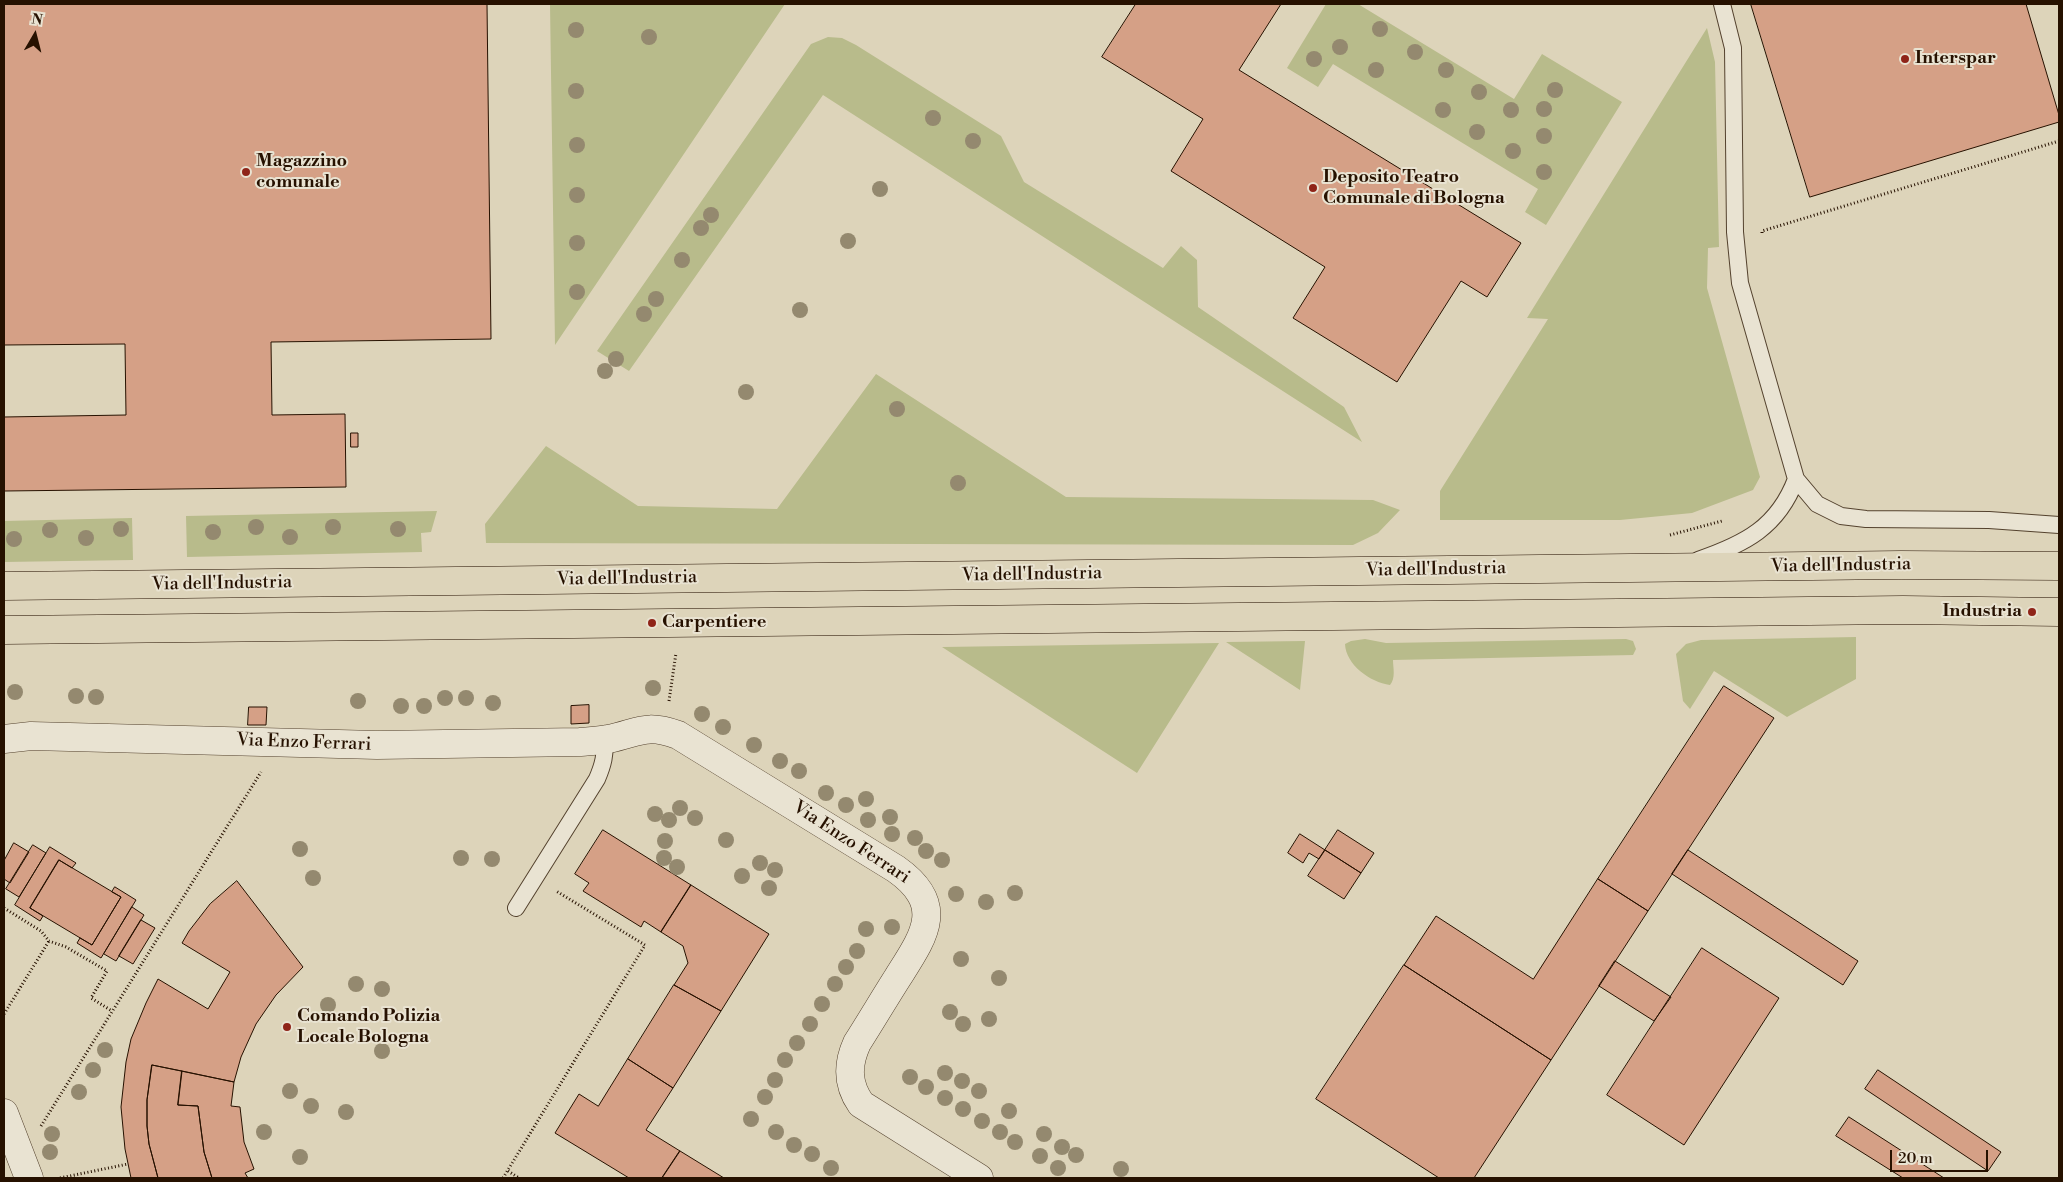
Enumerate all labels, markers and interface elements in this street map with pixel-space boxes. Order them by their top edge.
north arrow [10,10,60,60]
text: N [30,10,44,30]
place label: Interspar [1915,48,1996,70]
marker: Interspar [1899,53,1911,65]
place label: Magazzino comunale [256,151,347,193]
marker: Magazzino comunale [240,166,252,178]
place label: Deposito Teatro Comunale di Bologna [1323,167,1505,210]
marker: Deposito Teatro Comunale di Bologna [1307,182,1319,194]
street label: Via dell'Industria [1771,554,1911,578]
street label: Via dell'Industria [1366,558,1506,582]
street label: Via dell'Industria [962,563,1102,587]
street label: Via dell'Industria [557,567,697,591]
street label: Via dell'Industria [152,572,292,596]
place label: Industria [1942,601,2022,623]
marker: Industria [2026,606,2038,618]
place label: Carpentiere [662,612,766,634]
marker: Carpentiere [646,617,658,629]
street label: Via Enzo Ferrari [236,730,372,756]
street label: Via Enzo Ferrari [789,797,913,889]
place label: Comando Polizia Locale Bologna [297,1006,440,1048]
marker: Comando Polizia Locale Bologna [281,1021,293,1033]
scale bar [1893,1140,1990,1172]
text: 20 m [1898,1149,1933,1168]

